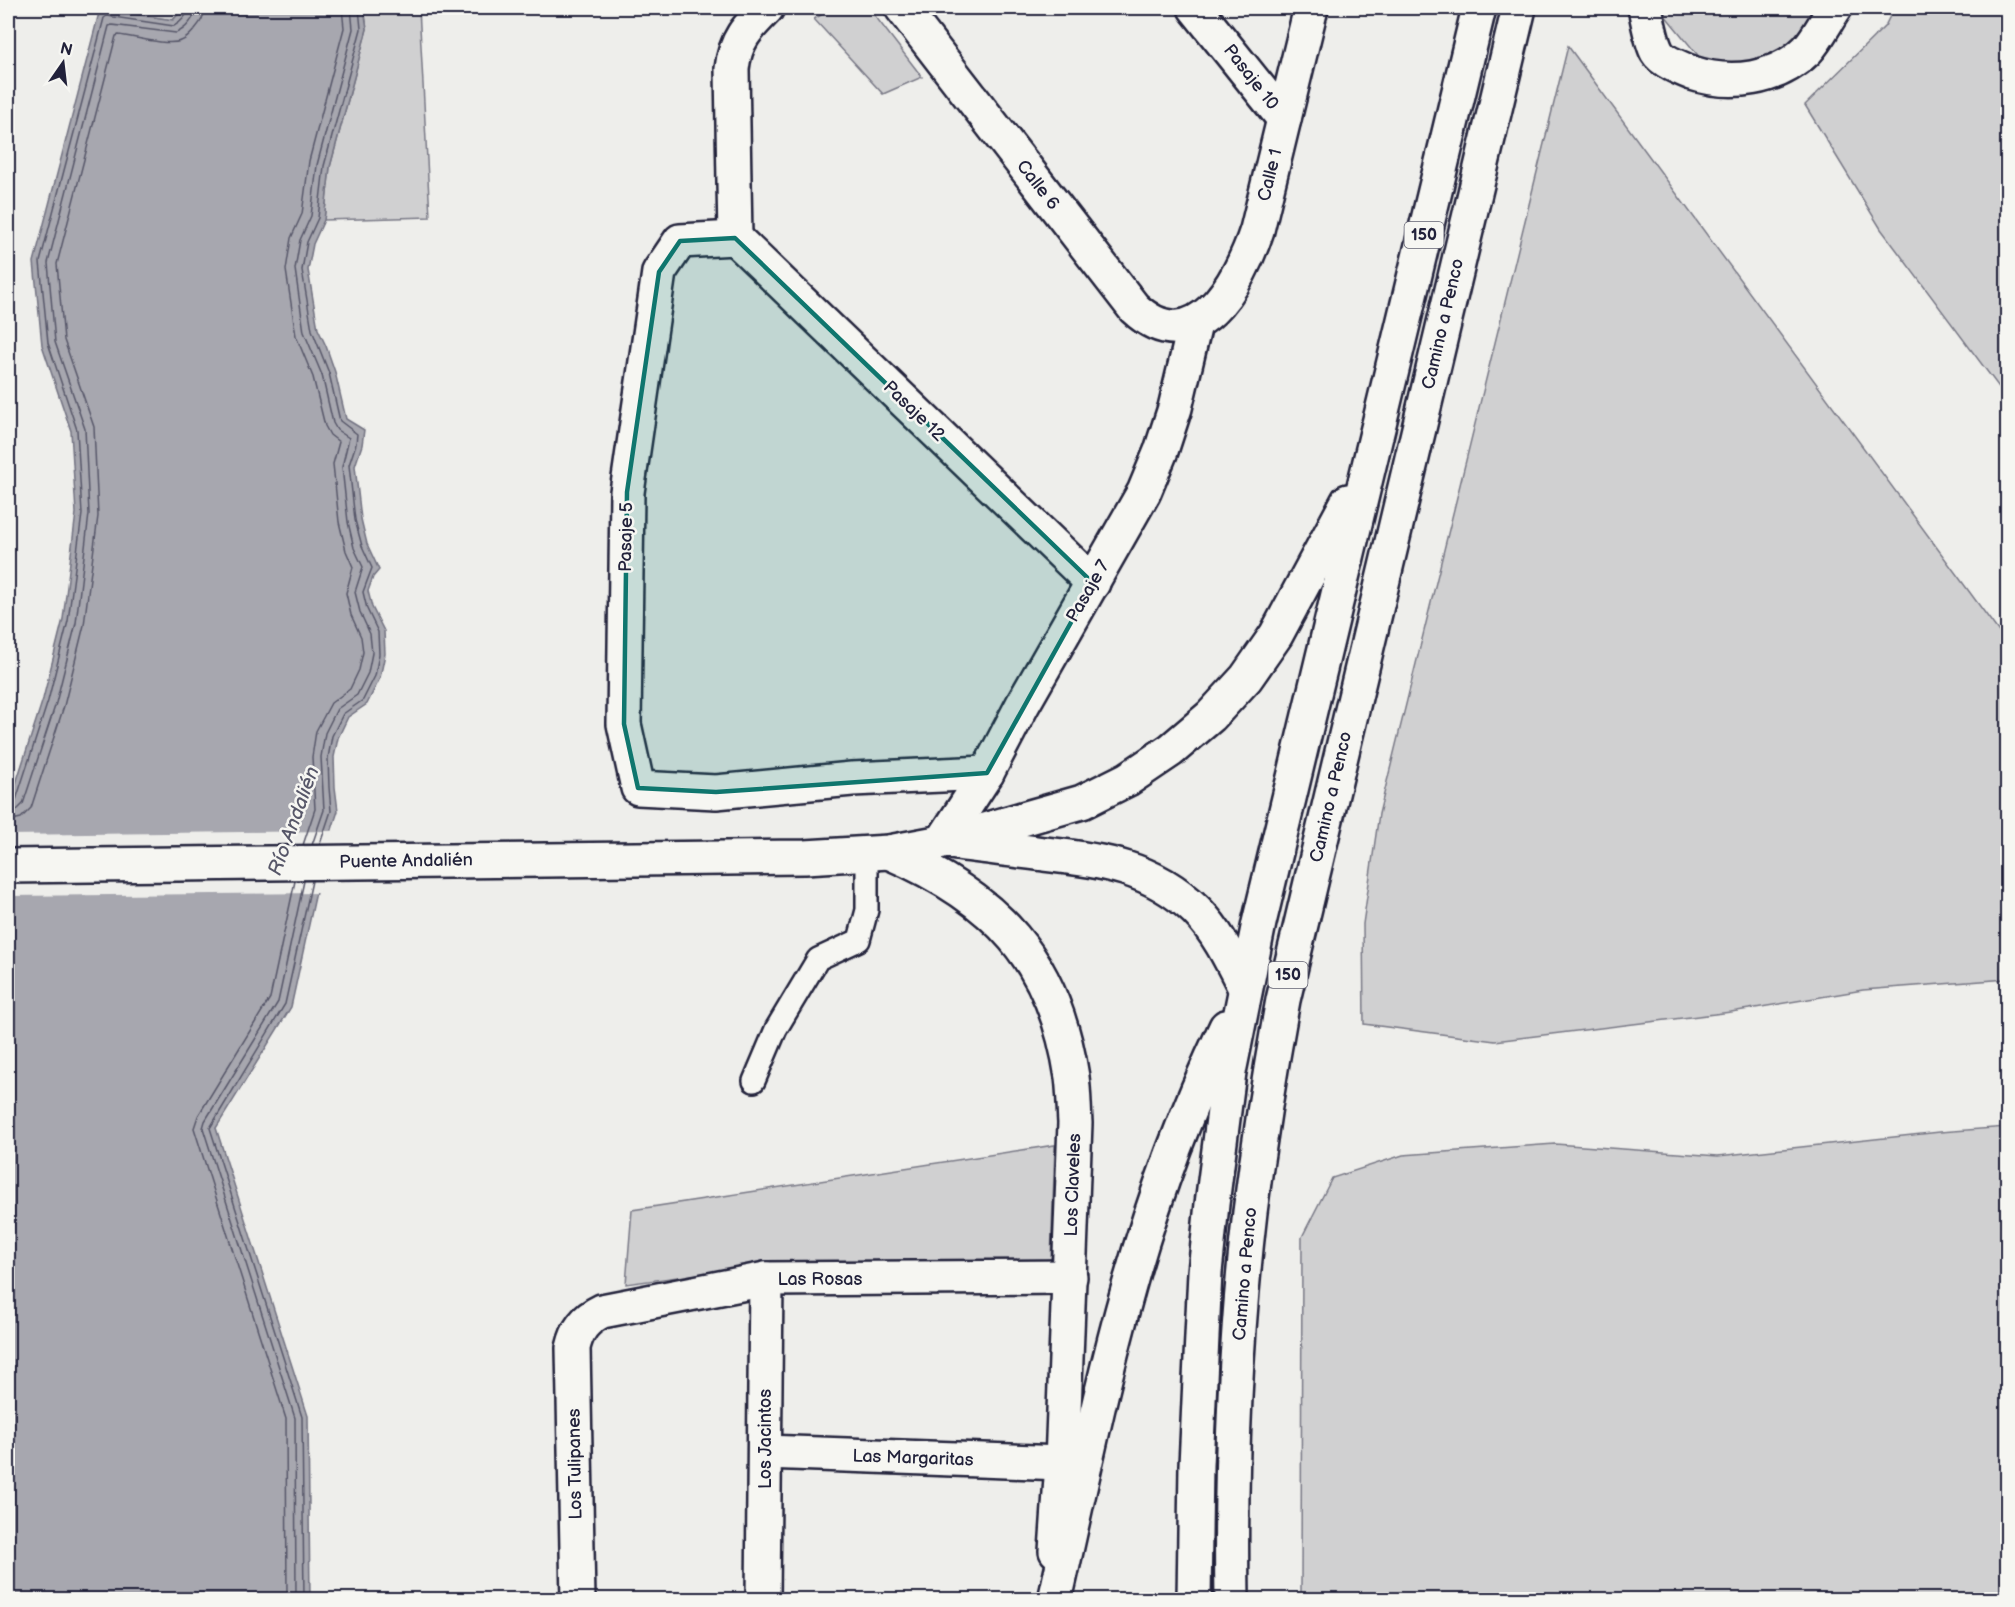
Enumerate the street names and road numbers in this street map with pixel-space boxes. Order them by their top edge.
street label: Pasaje 10 [1219,40,1283,114]
street label: Calle 1 [1253,147,1287,203]
street label: Calle 6 [1012,156,1064,214]
road number: 150 [1404,222,1444,248]
street label: Camino a Penco [1418,257,1468,391]
street label: Pasaje 12 [879,377,949,446]
street label: Pasaje 5 [615,502,637,572]
street label: Pasaje 7 [1062,556,1114,626]
street label: Camino a Penco [1306,730,1356,864]
street label: Puente Andalién [339,849,473,873]
road number: 150 [1268,962,1308,988]
street label: Los Claveles [1061,1133,1085,1237]
street label: Camino a Penco [1229,1207,1261,1341]
street label: Las Rosas [778,1269,862,1290]
street label: Los Jacintos [755,1389,776,1489]
street label: Los Tulipanes [564,1408,586,1520]
street label: Las Margaritas [852,1445,974,1471]

